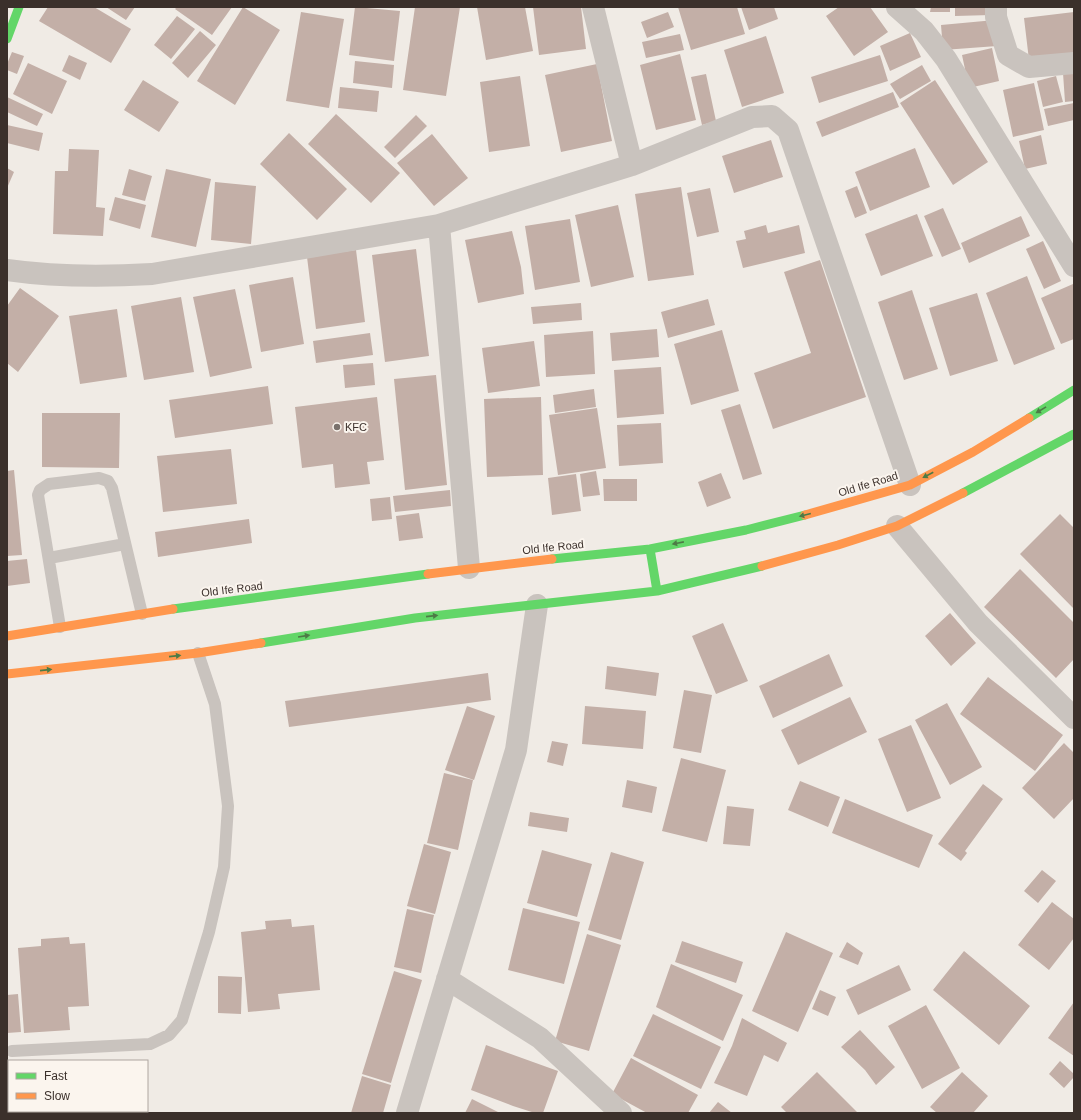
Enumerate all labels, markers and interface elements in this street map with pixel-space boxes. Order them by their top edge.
one-way arrow [1035,407,1047,414]
place label: KFC [345,421,367,433]
marker: KFC [332,422,342,432]
street label: Old Ife Road [837,469,899,499]
one-way arrow [922,472,934,478]
one-way arrow [798,512,811,518]
street label: Old Ife Road [522,538,584,556]
one-way arrow [672,541,684,547]
street label: Old Ife Road [201,579,263,599]
one-way arrow [426,613,438,620]
one-way arrow [297,633,310,639]
one-way arrow [169,653,181,659]
one-way arrow [40,666,52,673]
legend [8,1060,148,1112]
text: Fast [44,1069,68,1083]
text: Slow [44,1089,70,1103]

